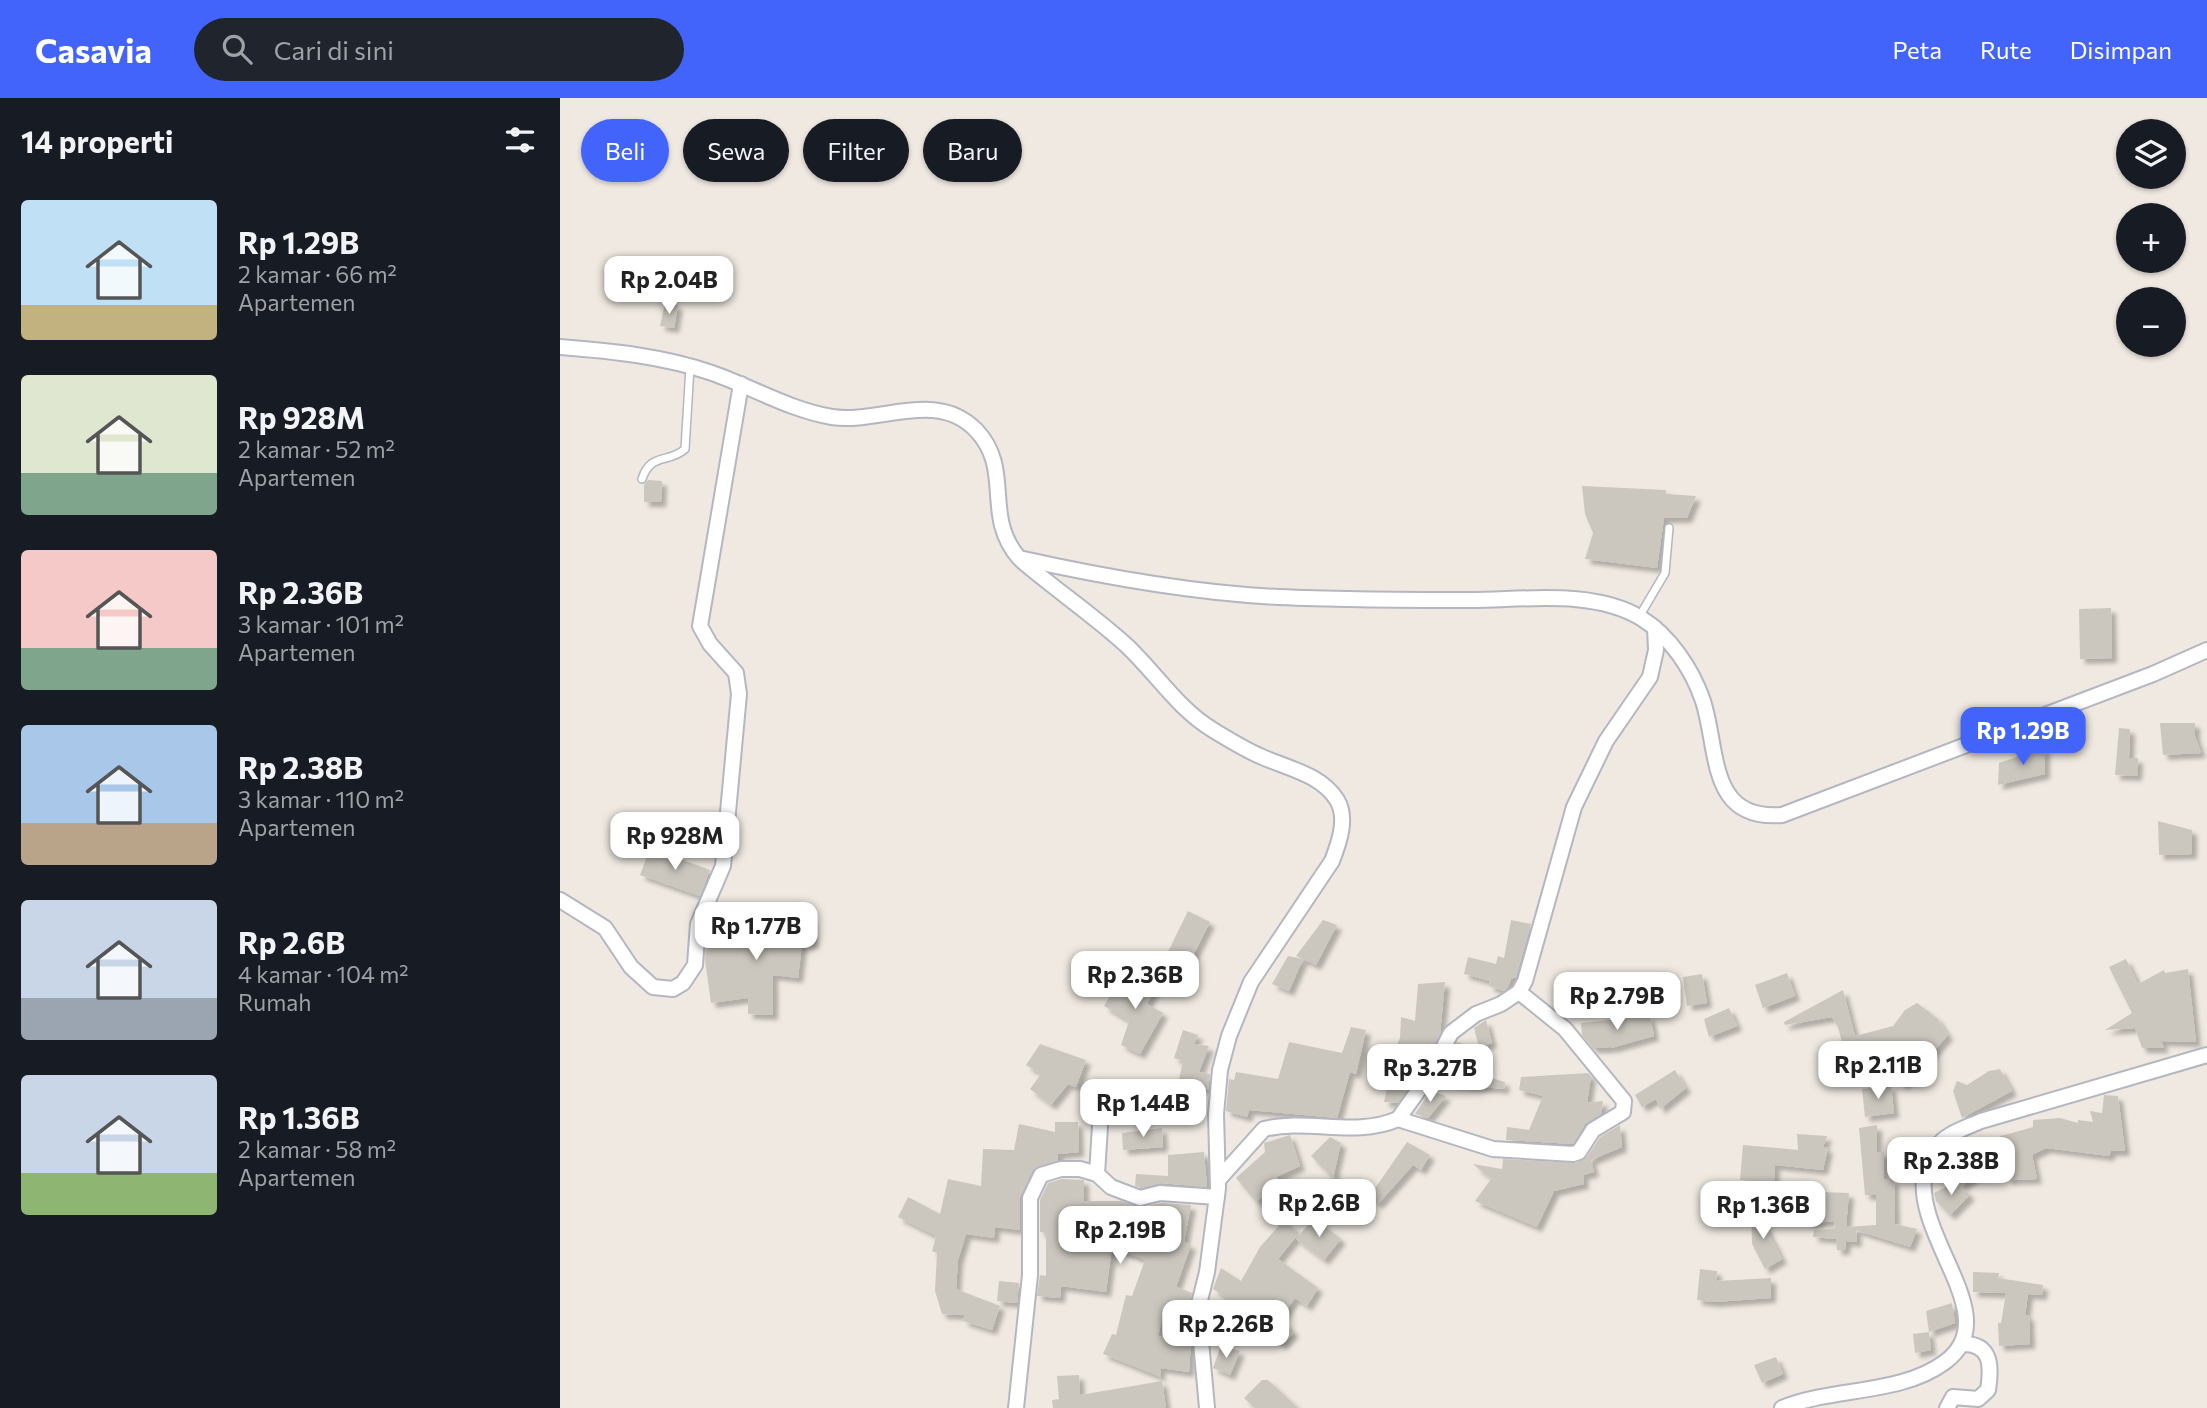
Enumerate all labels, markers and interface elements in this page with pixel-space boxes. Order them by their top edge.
search box [194,18,684,81]
text: Casavia [35,29,152,70]
icon: search [218,30,256,68]
text: Cari di sini [274,34,394,65]
text: Peta [1892,35,1942,64]
text: Rute [1980,35,2032,64]
text: Disimpan [2070,35,2172,64]
chip: Beli [581,119,669,182]
chip: Sewa [683,119,789,182]
chip: Filter [803,119,909,182]
chip: Baru [923,119,1022,182]
map controls [2116,119,2186,357]
button: layers [2116,119,2186,189]
icon: filters [501,121,539,159]
text: 14 properti [21,122,173,159]
button: + [2116,203,2186,273]
text: Rp 1.29B [238,223,359,260]
icon: home [77,228,161,312]
pin: Rp 2.04B [597,256,741,316]
text: 2 kamar · 66 m² [238,260,397,288]
text: Rp 2.04B [620,265,718,293]
button: − [2116,287,2186,357]
text: Apartemen [238,288,355,316]
text: Rp 928M [238,398,365,435]
icon: home [77,403,161,487]
text: 2 kamar · 52 m² [238,435,395,463]
text: Apartemen [238,463,355,491]
text: Rp 2.36B [238,573,363,610]
icon: home [77,578,161,662]
text: 3 kamar · 101 m² [238,610,404,638]
text: Apartemen [238,638,355,666]
pin: Rp 1.29B [1951,708,2095,767]
text: Rp 1.29B [1977,716,2069,744]
text: Rp 2.38B [238,748,363,785]
icon: home [77,753,161,837]
text: 3 kamar · 110 m² [238,785,404,813]
pin: Rp 928M [610,812,740,872]
text: Apartemen [238,813,355,841]
text: Rp 928M [626,821,724,849]
pin: Rp 1.77B [684,902,828,962]
text: Rp 1.77B [711,911,801,939]
text: Rp 2.6B [238,923,345,960]
icon: home [77,928,161,1012]
pin: Rp 2.36B [1063,951,1207,1011]
text: 4 kamar · 104 m² [238,960,409,988]
text: Rp 2.36B [1087,960,1183,988]
pin: Rp 2.79B [1545,972,1689,1032]
text: Rp 2.79B [1570,981,1664,1009]
text: Rumah [238,988,311,1016]
pin: Rp 2.11B [1806,1042,1950,1101]
pin: Rp 3.27B [1358,1044,1502,1104]
text: Rp 2.11B [1834,1050,1922,1078]
text: Rp 3.27B [1383,1053,1477,1081]
pin: Rp 1.44B [1071,1080,1215,1139]
text: Rp 1.44B [1096,1088,1190,1116]
text: Rp 1.36B [238,1098,360,1135]
icon: home [77,1103,161,1187]
text: 2 kamar · 58 m² [238,1135,396,1163]
pin: Rp 2.38B [1879,1138,2023,1197]
text: Rp 2.38B [1903,1146,1999,1174]
text: Apartemen [238,1163,355,1191]
pin: Rp 2.6B [1254,1180,1384,1239]
pin: Rp 1.36B [1691,1182,1835,1241]
text: Rp 2.6B [1278,1188,1360,1216]
text: Rp 1.36B [1716,1190,1810,1218]
pin: Rp 2.19B [1048,1206,1192,1266]
text: Rp 2.19B [1074,1215,1166,1243]
pin: Rp 2.26B [1154,1300,1298,1360]
text: Rp 2.26B [1178,1309,1274,1337]

